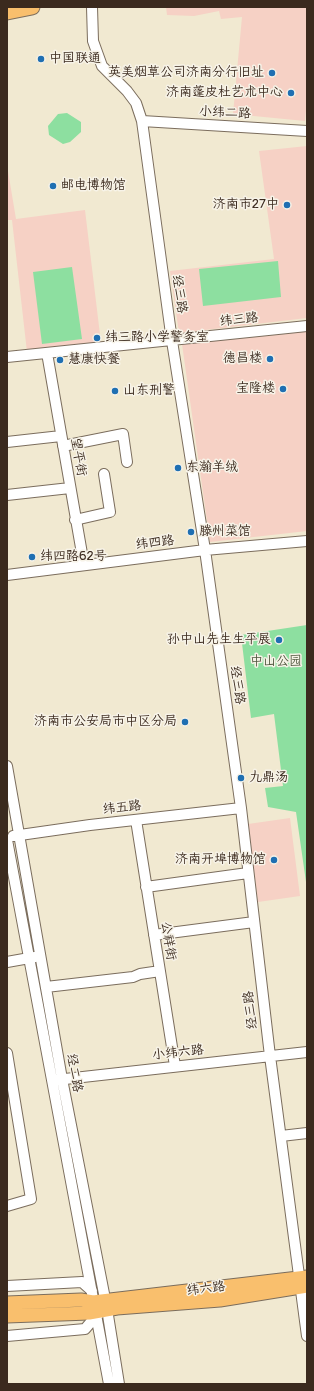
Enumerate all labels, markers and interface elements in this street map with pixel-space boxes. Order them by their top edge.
place label: 中国联通 [49,51,101,67]
marker: 中国联通 [36,54,46,64]
place label: 英美烟草公司济南分行旧址 [108,65,264,81]
marker: 英美烟草公司济南分行旧址 [267,68,277,78]
place label: 济南蓬皮杜艺术中心 [166,85,283,101]
marker: 济南蓬皮杜艺术中心 [286,88,296,98]
street label: 小纬二路 [199,104,251,122]
place label: 邮电博物馆 [61,178,126,194]
marker: 邮电博物馆 [48,181,58,191]
place label: 济南市27中 [213,197,279,213]
marker: 济南市27中 [282,200,292,210]
street label: 经三路 [169,274,189,314]
street label: 纬三路 [219,310,259,330]
place label: 纬三路小学警务室 [105,330,209,346]
marker: 纬三路小学警务室 [92,333,102,343]
place label: 德昌楼 [223,351,262,367]
place label: 慧康快餐 [68,352,120,368]
marker: 德昌楼 [265,354,275,364]
marker: 慧康快餐 [55,355,65,365]
place label: 宝隆楼 [236,381,275,397]
place label: 山东刑警 [123,383,175,399]
marker: 宝隆楼 [278,384,288,394]
marker: 山东刑警 [110,386,120,396]
street label: 望平街 [67,436,89,478]
place label: 东瀚羊绒 [186,460,238,476]
marker: 东瀚羊绒 [173,463,183,473]
place label: 滕州菜馆 [199,524,251,540]
marker: 滕州菜馆 [186,527,196,537]
street label: 纬四路 [135,533,175,553]
place label: 纬四路62号 [40,549,107,565]
marker: 纬四路62号 [27,552,37,562]
place label: 孙中山先生生平展 [167,632,271,648]
marker: 孙中山先生生平展 [274,635,284,645]
park label: 中山公园 [250,654,302,670]
street label: 经三路 [227,665,247,705]
place label: 济南市公安局市中区分局 [34,714,177,730]
marker: 济南市公安局市中区分局 [180,717,190,727]
place label: 九鼎汤 [249,770,288,786]
marker: 九鼎汤 [236,773,246,783]
street label: 纬五路 [102,798,142,818]
place label: 济南开埠博物馆 [175,852,266,868]
marker: 济南开埠博物馆 [269,855,279,865]
street label: 公祥街 [157,921,179,961]
street label: 经三路 [241,990,261,1030]
street label: 小纬六路 [151,1043,205,1063]
street label: 经二路 [63,1052,85,1094]
street label: 纬六路 [186,1279,226,1299]

